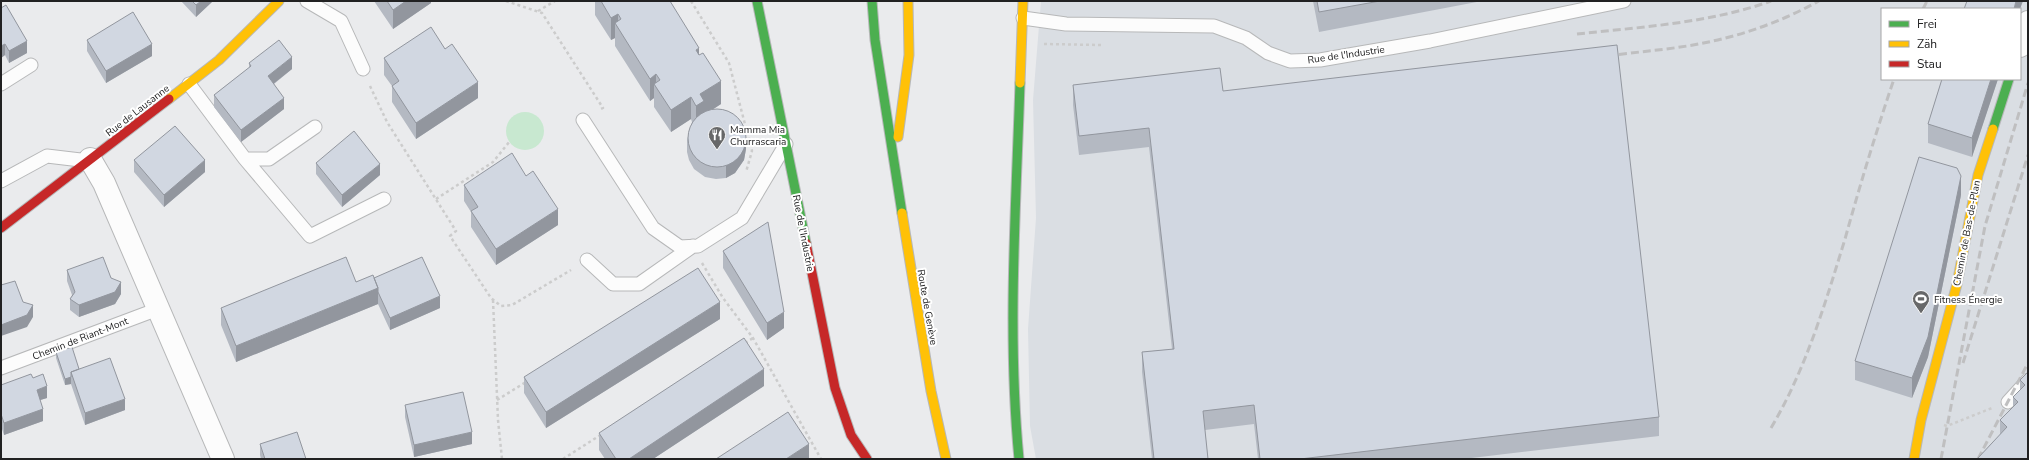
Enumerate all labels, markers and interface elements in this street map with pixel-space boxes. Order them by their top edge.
legend [1881,8,2021,80]
text: Frei [1917,16,1937,32]
text: Zäh [1917,36,1937,52]
street label: Rue de l'Industrie [1307,43,1386,67]
text: Stau [1917,56,1942,72]
street label: Rue de Lausanne [103,82,172,140]
place label: Mamma Mia Churrascaria [730,123,786,149]
restaurant icon: Mamma Mia Churrascaria [707,125,727,150]
street label: Chemin de Bas-de-Plan [1950,179,1984,287]
street label: Rue de l'Industrie [789,194,817,273]
street label: Route de Genève [913,268,941,346]
sports icon: Fitness Énergie [1911,289,1931,314]
place label: Fitness Énergie [1934,293,2002,307]
street label: Chemin de Riant-Mont [30,314,131,364]

